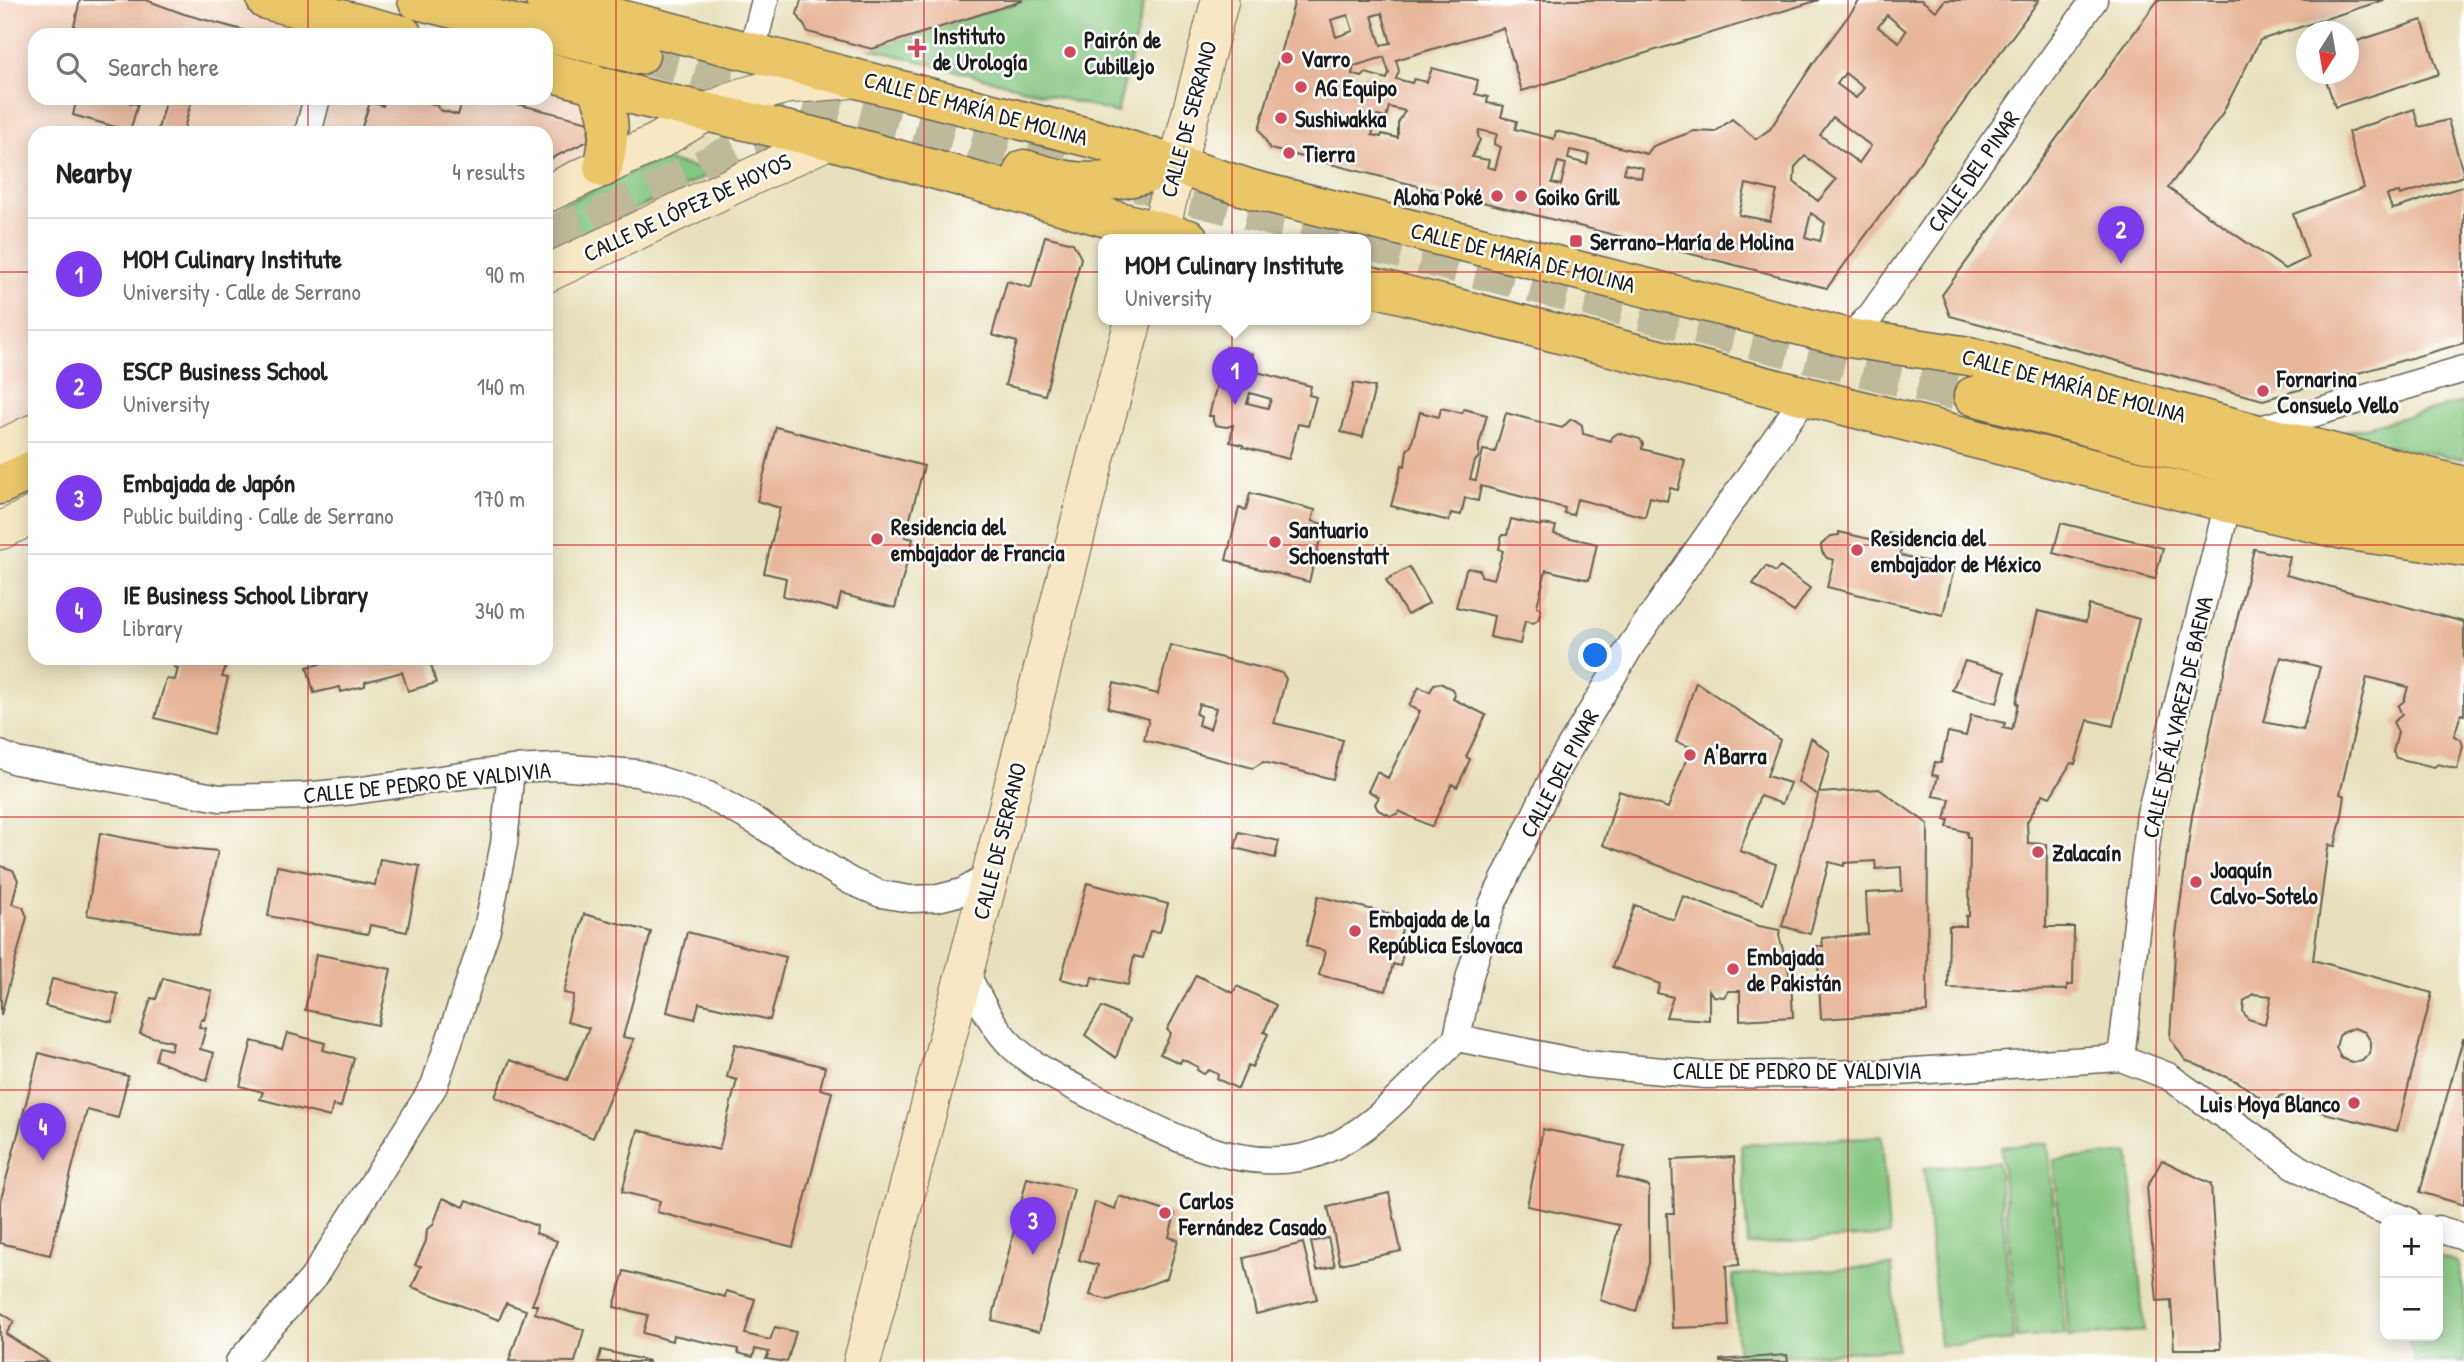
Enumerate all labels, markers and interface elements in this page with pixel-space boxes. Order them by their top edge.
place label: Instituto de Urología [933,20,1027,78]
north arrow [2296,21,2359,84]
place label: Pairón de Cubillejo [1084,24,1162,81]
search box [28,28,553,105]
street label: CALLE DE SERRANO [1152,37,1224,201]
marker: Instituto de Urología [907,38,927,58]
place label: Varro [1301,43,1351,74]
marker: Pairón de Cubillejo [1062,44,1078,60]
icon: search [52,48,90,86]
text: Search here [108,49,219,84]
marker: Varro [1279,50,1295,66]
street label: CALLE DE MARÍA DE MOLINA [861,63,1091,153]
place label: AG Equipo [1315,72,1398,104]
marker: AG Equipo [1293,79,1309,95]
place label: Sushiwakka [1295,103,1386,134]
street label: CALLE DEL PINAR [1920,104,2026,238]
marker: Sushiwakka [1273,110,1289,126]
place label: Tierra [1302,138,1355,169]
street label: CALLE DE LÓPEZ DE HOYOS [578,145,796,269]
marker: Tierra [1281,145,1297,161]
text: Nearby [56,152,132,192]
text: 4 results [452,156,525,187]
place label: Aloha Poké [1393,181,1484,212]
place label: Goiko Grill [1535,181,1621,212]
marker: Aloha Poké [1489,188,1505,204]
marker: Goiko Grill [1513,188,1529,204]
pin: 2 [2098,206,2144,264]
street label: CALLE DE MARÍA DE MOLINA [1408,214,1638,300]
place label: Serrano-María de Molina [1590,226,1793,257]
marker: Serrano-María de Molina [1568,233,1584,249]
popup [1098,234,1371,325]
text: MOM Culinary Institute [123,241,342,276]
text: MOM Culinary Institute [1125,247,1344,282]
text: 1 [75,259,83,290]
text: 90 m [485,259,525,290]
text: University · Calle de Serrano [123,276,361,307]
text: University [1125,282,1212,313]
street label: CALLE DE MARÍA DE MOLINA [1959,340,2189,430]
pin: 1 [1212,347,1258,405]
text: ESCP Business School [123,353,328,388]
place label: Fornarina Consuelo Vello [2276,363,2399,420]
text: 2 [74,371,84,402]
text: 140 m [477,371,525,402]
marker: Fornarina Consuelo Vello [2255,383,2271,399]
text: University [123,388,210,419]
text: Embajada de Japón [123,465,295,500]
text: 3 [74,483,84,514]
text: 170 m [474,483,525,514]
text: Public building · Calle de Serrano [123,500,394,531]
place label: Residencia del embajador de Francia [891,511,1065,568]
place label: Santuario Schoenstatt [1289,514,1390,571]
place label: Residencia del embajador de México [1871,522,2042,579]
marker: Residencia del embajador de Francia [869,531,885,547]
marker: Santuario Schoenstatt [1267,534,1283,550]
marker: Residencia del embajador de México [1849,542,1865,558]
text: IE Business School Library [123,577,368,612]
street label: CALLE DE ÁLVAREZ DE BAENA [2134,593,2220,841]
text: 4 [75,595,83,626]
text: 340 m [475,595,525,626]
text: Library [123,612,183,643]
your location [1578,638,1612,672]
street label: CALLE DEL PINAR [1512,703,1606,843]
place label: A'Barra [1704,740,1766,771]
marker: A'Barra [1682,747,1698,763]
street label: CALLE DE PEDRO DE VALDIVIA [302,754,552,810]
street label: CALLE DE SERRANO [965,759,1033,923]
place label: Zalacaín [2052,837,2121,868]
marker: Zalacaín [2030,844,2046,860]
place label: Joaquín Calvo-Sotelo [2210,854,2319,911]
marker: Joaquín Calvo-Sotelo [2188,874,2204,890]
place label: Embajada de la República Eslovaca [1369,903,1522,961]
marker: Embajada de la República Eslovaca [1347,923,1363,939]
place label: Embajada de Pakistán [1747,941,1841,998]
marker: Embajada de Pakistán [1725,961,1741,977]
street label: CALLE DE PEDRO DE VALDIVIA [1673,1055,1921,1086]
place label: Luis Moya Blanco [2201,1088,2341,1120]
marker: Luis Moya Blanco [2346,1095,2362,1111]
pin: 4 [20,1103,66,1161]
place label: Carlos Fernández Casado [1178,1185,1327,1242]
pin: 3 [1010,1197,1056,1255]
marker: Carlos Fernández Casado [1157,1205,1173,1221]
map controls [2380,1215,2443,1341]
button: + [2380,1215,2443,1278]
button: − [2380,1278,2443,1341]

